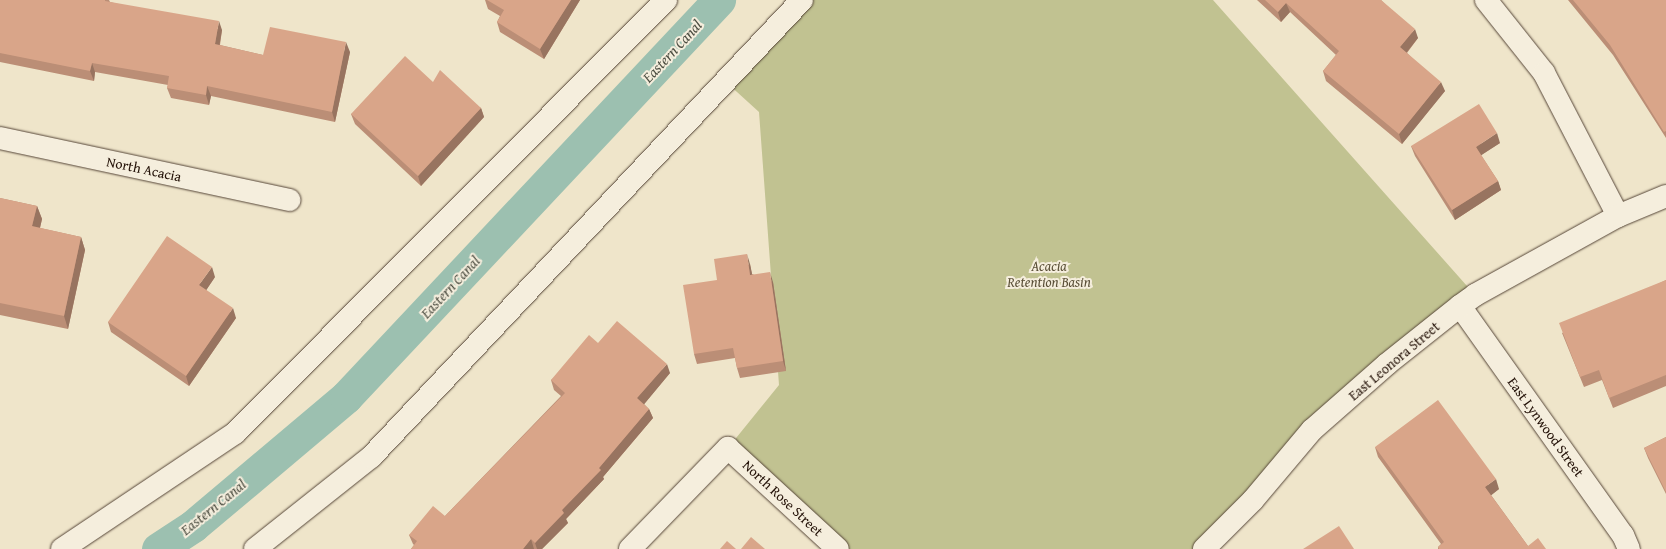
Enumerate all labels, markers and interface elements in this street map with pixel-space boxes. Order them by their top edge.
water label: Eastern Canal [639,16,705,86]
street label: North Acacia [105,153,183,185]
water label: Eastern Canal [417,252,483,322]
park label: Acacia Retention Basin [1007,258,1091,290]
street label: East Leonora Street [1345,318,1443,404]
street label: East Lynwood Street [1504,374,1588,480]
street label: North Rose Street [739,456,827,540]
water label: Eastern Canal [177,475,249,539]

